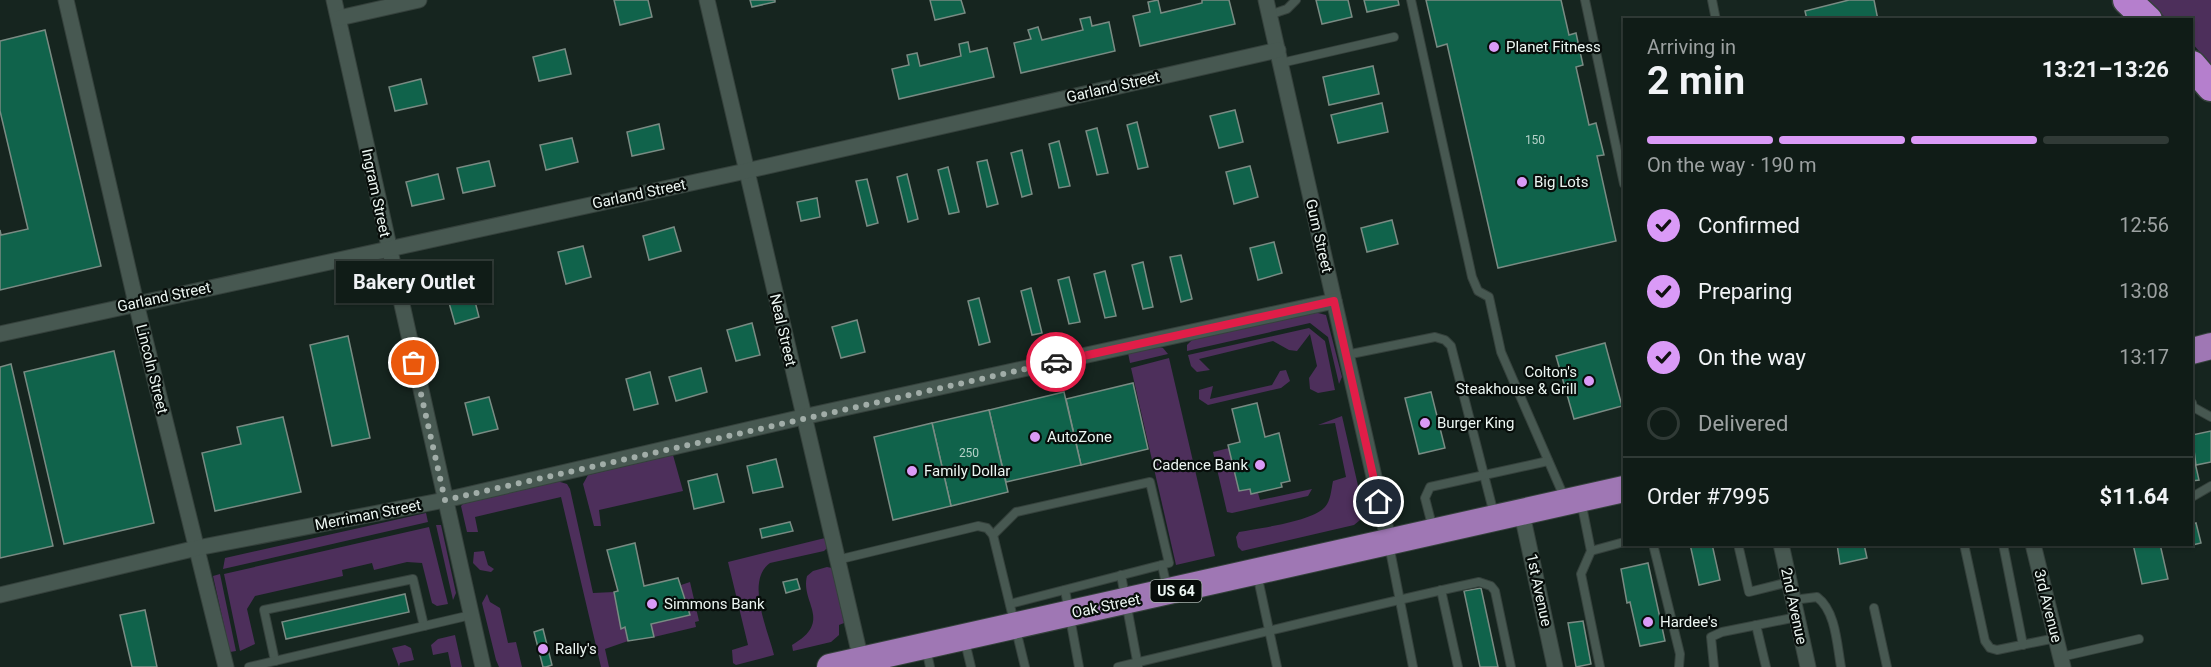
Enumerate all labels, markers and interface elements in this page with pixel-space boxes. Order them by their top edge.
text: Arriving in [1647,35,1736,59]
place label: Planet Fitness [1506,38,1601,56]
marker: Planet Fitness [1487,40,1501,54]
text: 13:21–13:26 [2042,57,2169,82]
text: 2 min [1647,58,1745,104]
street label: Garland Street [1065,67,1162,106]
house number: 150 [1525,133,1545,147]
street label: Ingram Street [358,147,394,239]
text: On the way · 190 m [1647,153,1816,177]
place label: Big Lots [1534,173,1588,191]
street label: Garland Street [591,175,688,213]
marker: Big Lots [1515,175,1529,189]
street label: Gum Street [1302,197,1336,275]
icon: check [1647,209,1680,242]
text: Confirmed [1698,213,1800,238]
text: 12:56 [2119,213,2169,237]
callout: Bakery Outlet [336,261,492,303]
text: Bakery Outlet [353,270,475,294]
icon: check [1647,275,1680,308]
street label: Garland Street [116,278,213,316]
text: Preparing [1698,279,1792,304]
text: 13:08 [2119,279,2169,303]
street label: Neal Street [766,292,800,368]
street label: Lincoln Street [132,322,172,416]
courier [1026,332,1086,392]
pin [388,337,439,388]
icon: check [1647,341,1680,374]
text: On the way [1698,345,1806,370]
text: 13:17 [2119,345,2169,369]
icon: bag [397,346,430,379]
icon: car [1040,346,1073,379]
place label: Colton's Steakhouse & Grill [1456,363,1577,398]
marker: Colton's Steakhouse & Grill [1582,374,1596,388]
text: Delivered [1698,411,1788,436]
place label: Burger King [1437,414,1515,432]
marker: Burger King [1418,416,1432,430]
place label: AutoZone [1047,428,1112,446]
marker: AutoZone [1028,430,1042,444]
house number: 250 [959,446,979,460]
place label: Cadence Bank [1152,456,1248,474]
marker: Cadence Bank [1253,458,1267,472]
place label: Family Dollar [924,462,1010,480]
marker: Family Dollar [905,464,919,478]
pin [1353,476,1404,527]
text: Order #7995 [1647,484,1769,509]
text: $11.64 [2100,484,2169,509]
icon: home [1362,485,1395,518]
street label: Merriman Street [313,496,423,534]
street label: 1st Avenue [1523,552,1555,628]
street label: 2nd Avenue [1777,566,1811,646]
street label: 3rd Avenue [2030,568,2066,644]
road number: US 64 [1150,580,1202,602]
street label: Oak Street [1070,590,1142,622]
place label: Simmons Bank [664,595,765,613]
marker: Simmons Bank [645,597,659,611]
place label: Hardee's [1660,613,1718,631]
marker: Hardee's [1641,615,1655,629]
place label: Rally's [555,640,597,658]
marker: Rally's [536,642,550,656]

